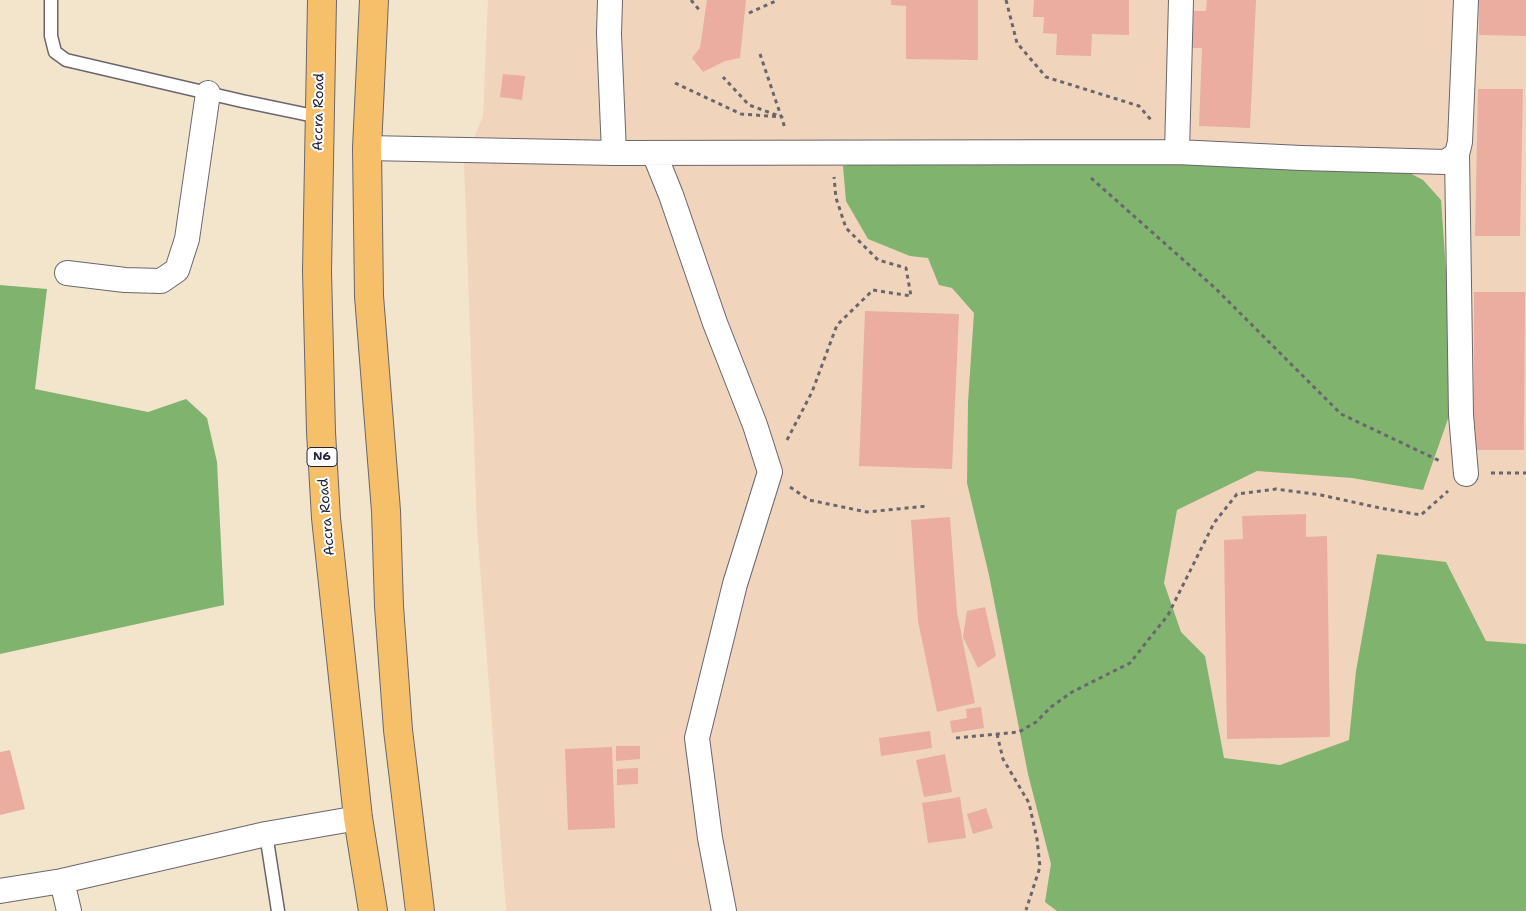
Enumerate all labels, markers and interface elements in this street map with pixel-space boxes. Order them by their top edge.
street label: Accra Road [310,73,328,151]
road number: N6 [307,448,337,467]
street label: Accra Road [315,477,339,557]

